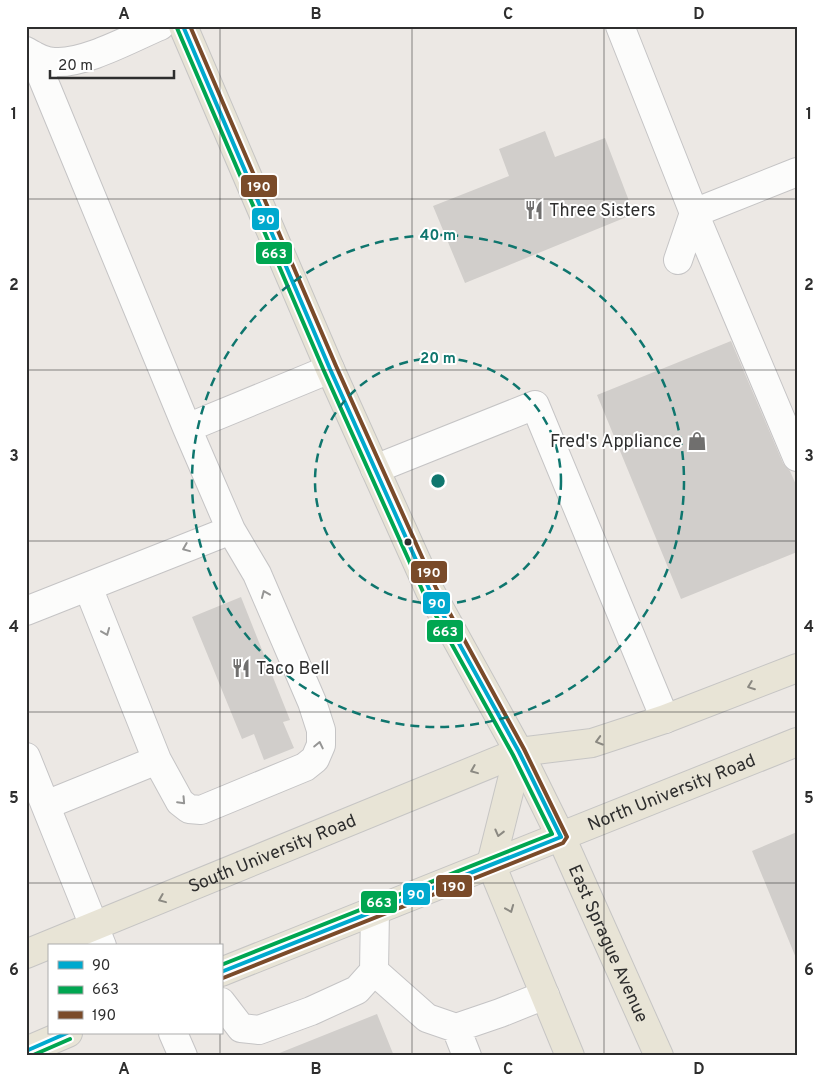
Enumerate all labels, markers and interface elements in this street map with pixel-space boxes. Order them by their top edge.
text: A [118,5,130,25]
text: B [310,5,322,25]
text: C [503,5,513,25]
text: D [693,5,705,25]
scale bar [50,48,174,80]
text: 20 m [58,57,93,76]
text: 1 [11,105,17,125]
text: 1 [806,105,812,125]
line badge: 190 [240,174,278,198]
text: 190 [247,179,271,196]
restaurant icon: Three Sisters [523,199,545,221]
place label: Three Sisters [549,200,656,223]
line badge: 90 [251,207,280,231]
text: 90 [257,212,275,229]
text: 40 m [420,227,456,246]
line badge: 663 [255,241,293,265]
text: 663 [261,246,287,263]
text: 2 [9,276,19,296]
text: 2 [804,276,814,296]
text: 20 m [420,350,456,369]
shop icon: Fred's Appliance [686,430,708,452]
place label: Fred's Appliance [550,431,682,454]
text: 3 [9,447,19,467]
text: 3 [804,447,814,467]
centre of rings [429,472,447,490]
unlabelled marker [403,537,413,547]
one-way arrow [182,542,190,552]
line badge: 190 [410,560,448,584]
text: 190 [417,565,441,582]
one-way arrow [261,590,272,599]
line badge: 90 [422,591,451,615]
text: 90 [428,596,446,613]
text: 4 [9,618,19,638]
text: 4 [804,618,814,638]
line badge: 663 [426,619,464,643]
text: 663 [432,624,458,641]
one-way arrow [100,627,110,636]
restaurant icon: Taco Bell [230,657,252,679]
place label: Taco Bell [256,658,330,681]
one-way arrow [747,679,756,690]
one-way arrow [595,735,603,745]
one-way arrow [313,741,324,750]
street label: North University Road [585,750,759,837]
one-way arrow [470,764,479,775]
text: 5 [9,789,19,809]
text: 5 [804,789,814,809]
one-way arrow [176,796,185,805]
street label: South University Road [185,810,360,899]
one-way arrow [494,829,505,838]
street label: East Sprague Avenue [562,862,653,1026]
line badge: 190 [435,874,473,898]
text: 190 [442,879,466,896]
line badge: 90 [402,882,431,906]
text: 90 [407,887,425,904]
line badge: 663 [360,890,398,914]
one-way arrow [158,892,167,903]
text: 663 [366,895,392,912]
one-way arrow [504,904,515,913]
legend [48,944,222,1034]
text: 90 [92,957,110,976]
text: 6 [9,961,19,981]
text: 6 [804,961,814,981]
text: 663 [92,981,119,1000]
text: 190 [92,1007,116,1026]
text: A [118,1060,130,1080]
text: B [310,1060,322,1080]
text: C [503,1060,513,1080]
text: D [693,1060,705,1080]

